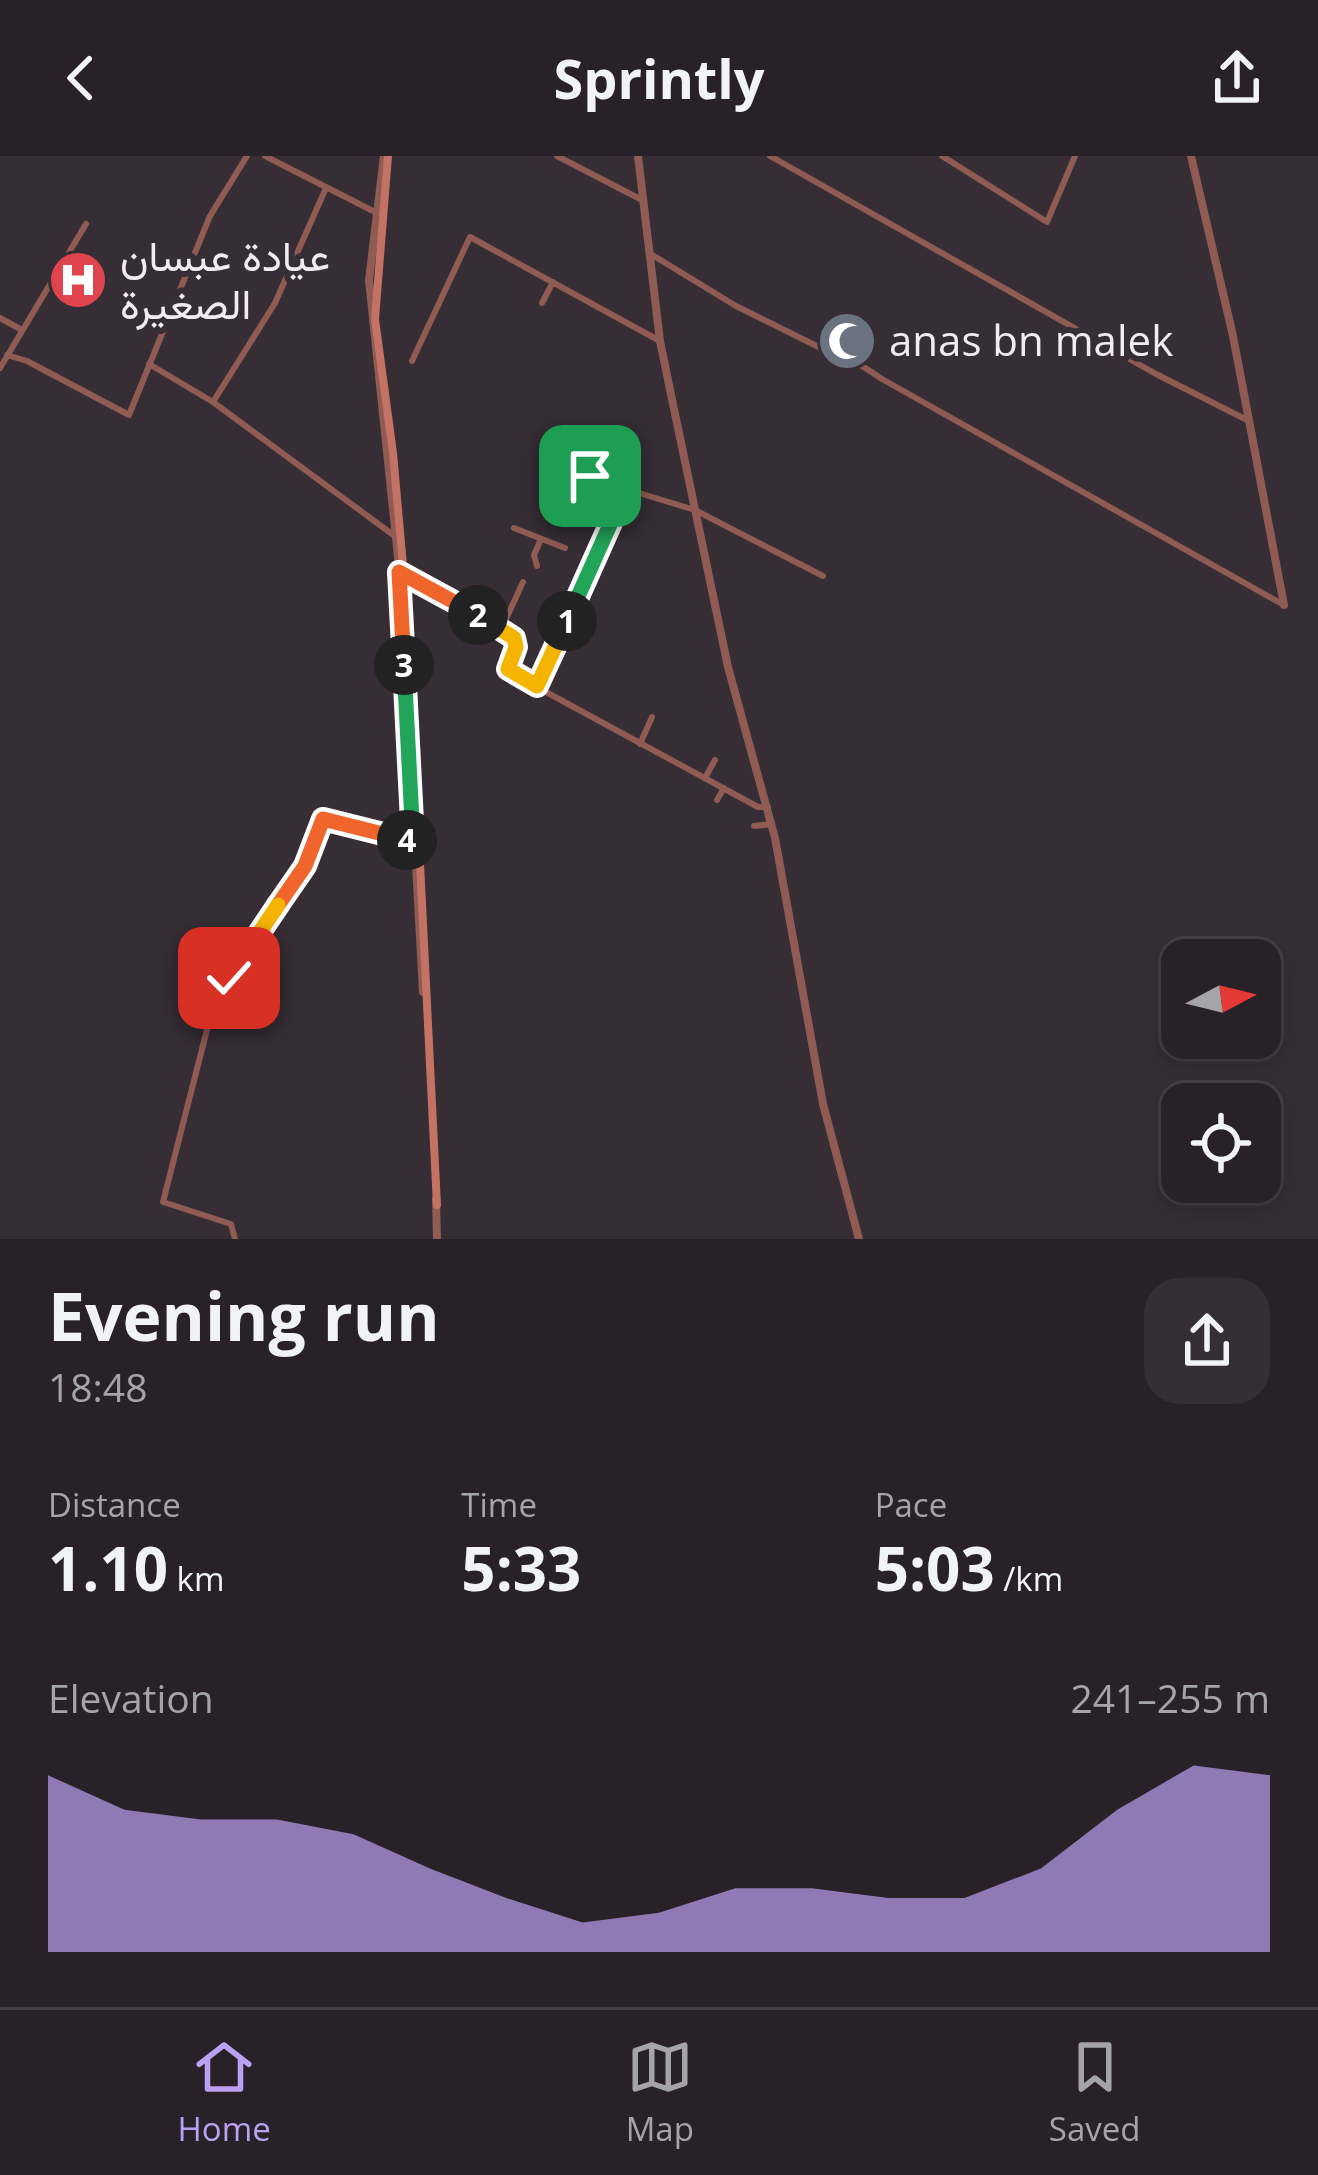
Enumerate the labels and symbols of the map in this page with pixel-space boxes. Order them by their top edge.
place label: عيادة عبسان الصغيرة [120,226,330,331]
hospital icon: عيادة عبسان الصغيرة [47,249,109,311]
mosque icon: anas bn malek [816,310,878,372]
place label: anas bn malek [889,311,1173,368]
pin [539,425,641,527]
pin: 2 [448,585,508,645]
pin: 1 [537,591,597,651]
pin: 3 [374,635,434,695]
pin: 4 [377,810,437,870]
pin [178,927,280,1029]
north arrow [1161,939,1281,1059]

